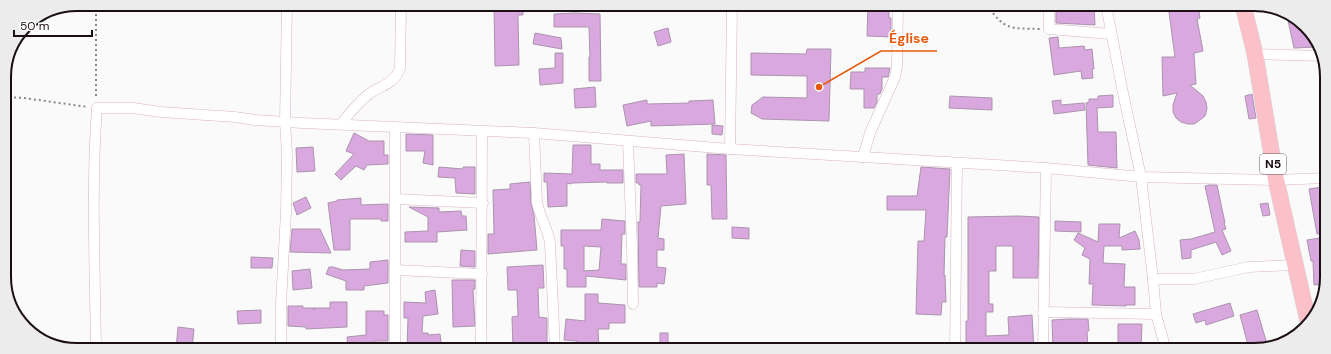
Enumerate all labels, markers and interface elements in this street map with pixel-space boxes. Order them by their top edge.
scale bar [14,12,92,38]
text: 50 m [20,18,49,34]
callout: Église [881,25,937,51]
text: Église [889,29,929,47]
road number: N5 [1260,154,1286,174]

